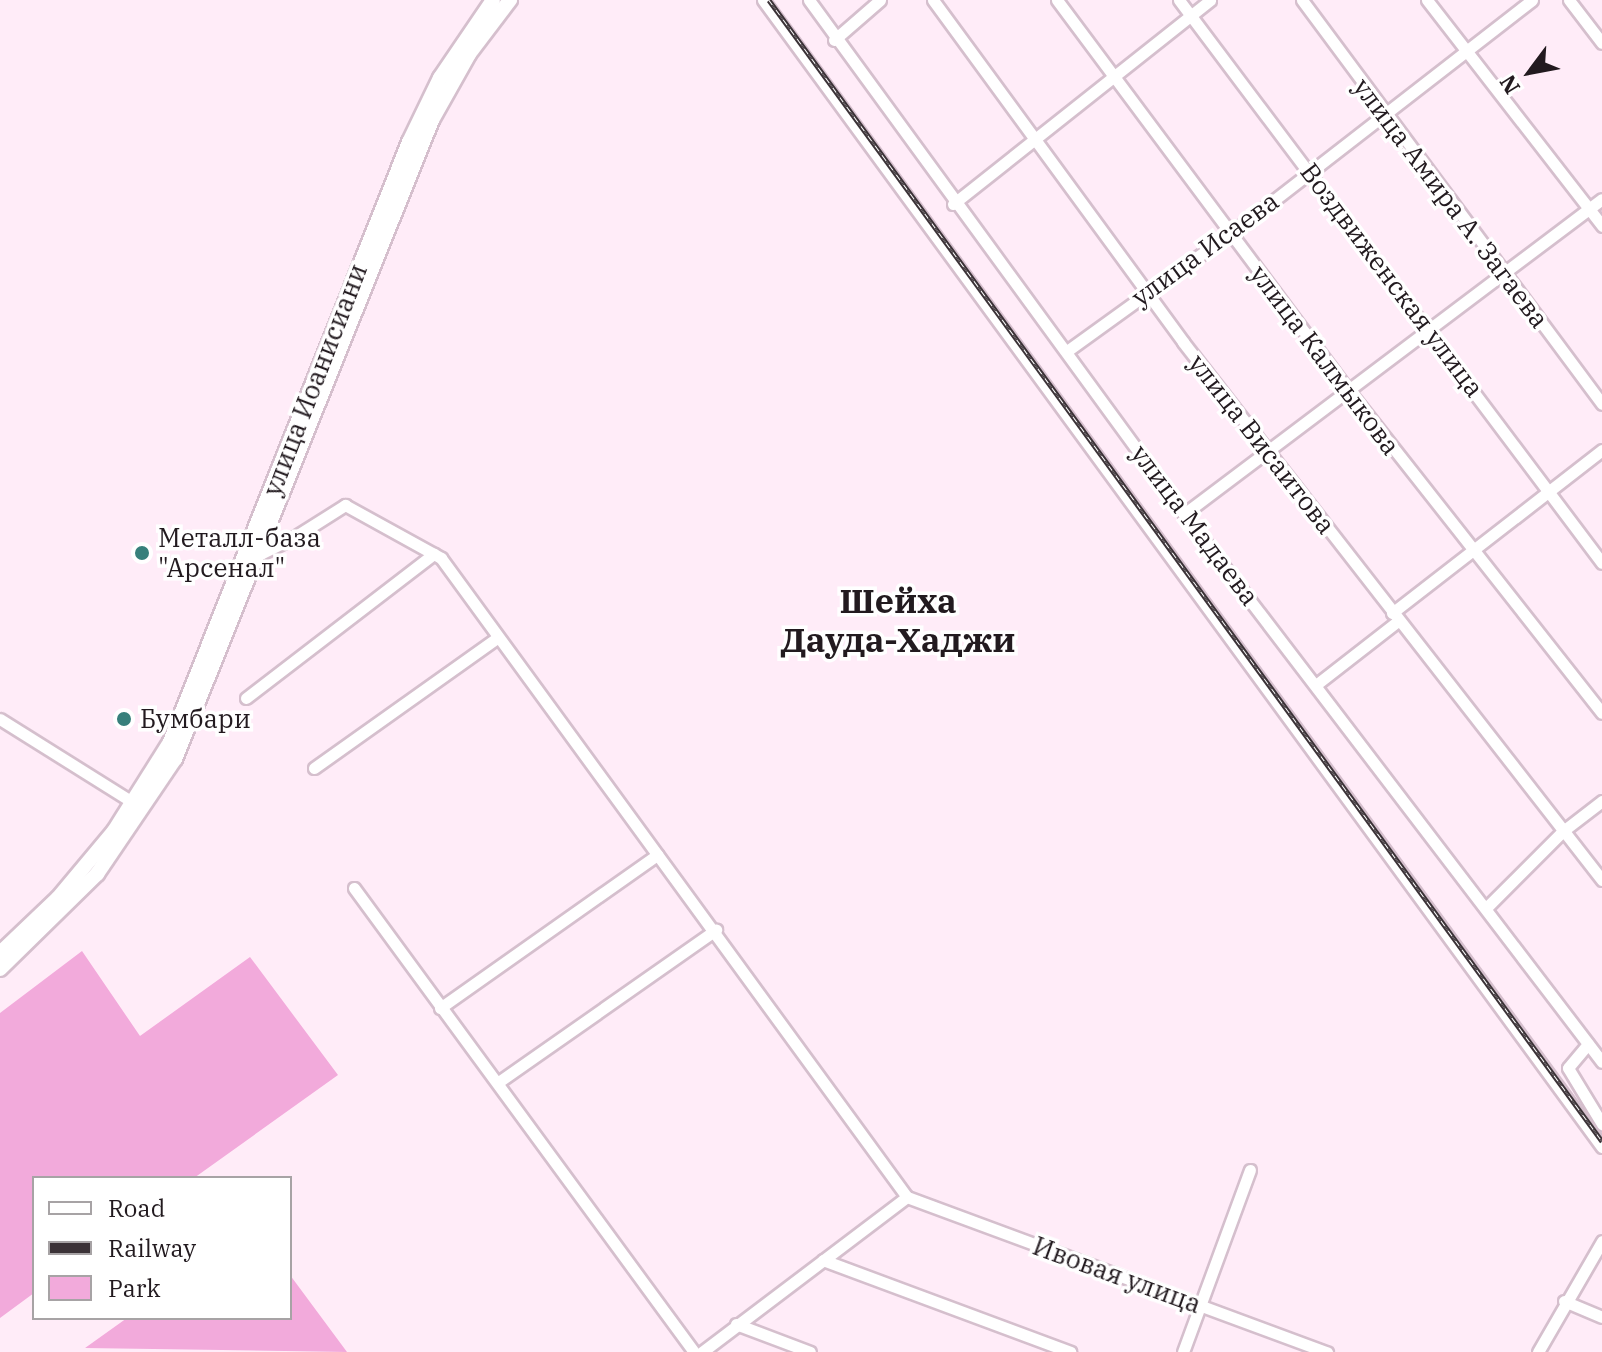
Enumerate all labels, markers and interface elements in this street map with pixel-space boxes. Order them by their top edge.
north arrow [1490,32,1570,112]
text: N [1492,70,1526,100]
street label: улица Амира А. Загаева [1347,72,1555,334]
street label: Воздвиженская улица [1294,157,1490,403]
street label: улица Исаева [1126,185,1284,313]
street label: улица Калмыкова [1243,259,1407,461]
street label: улица Иоанисиани [256,260,374,500]
street label: улица Висаитова [1182,348,1342,540]
street label: улица Мадаева [1124,439,1266,611]
place label: Металл-база "Арсенал" [158,522,321,584]
marker: Металл-база "Арсенал" [133,544,151,562]
district label: Шейха Дауда-Хаджи [780,580,1016,660]
place label: Бумбари [140,703,251,735]
marker: Бумбари [115,710,133,728]
legend [32,1176,292,1320]
text: Road [108,1192,165,1224]
street label: Ивовая улица [1029,1230,1205,1320]
text: Railway [108,1232,196,1264]
text: Park [108,1272,160,1304]

